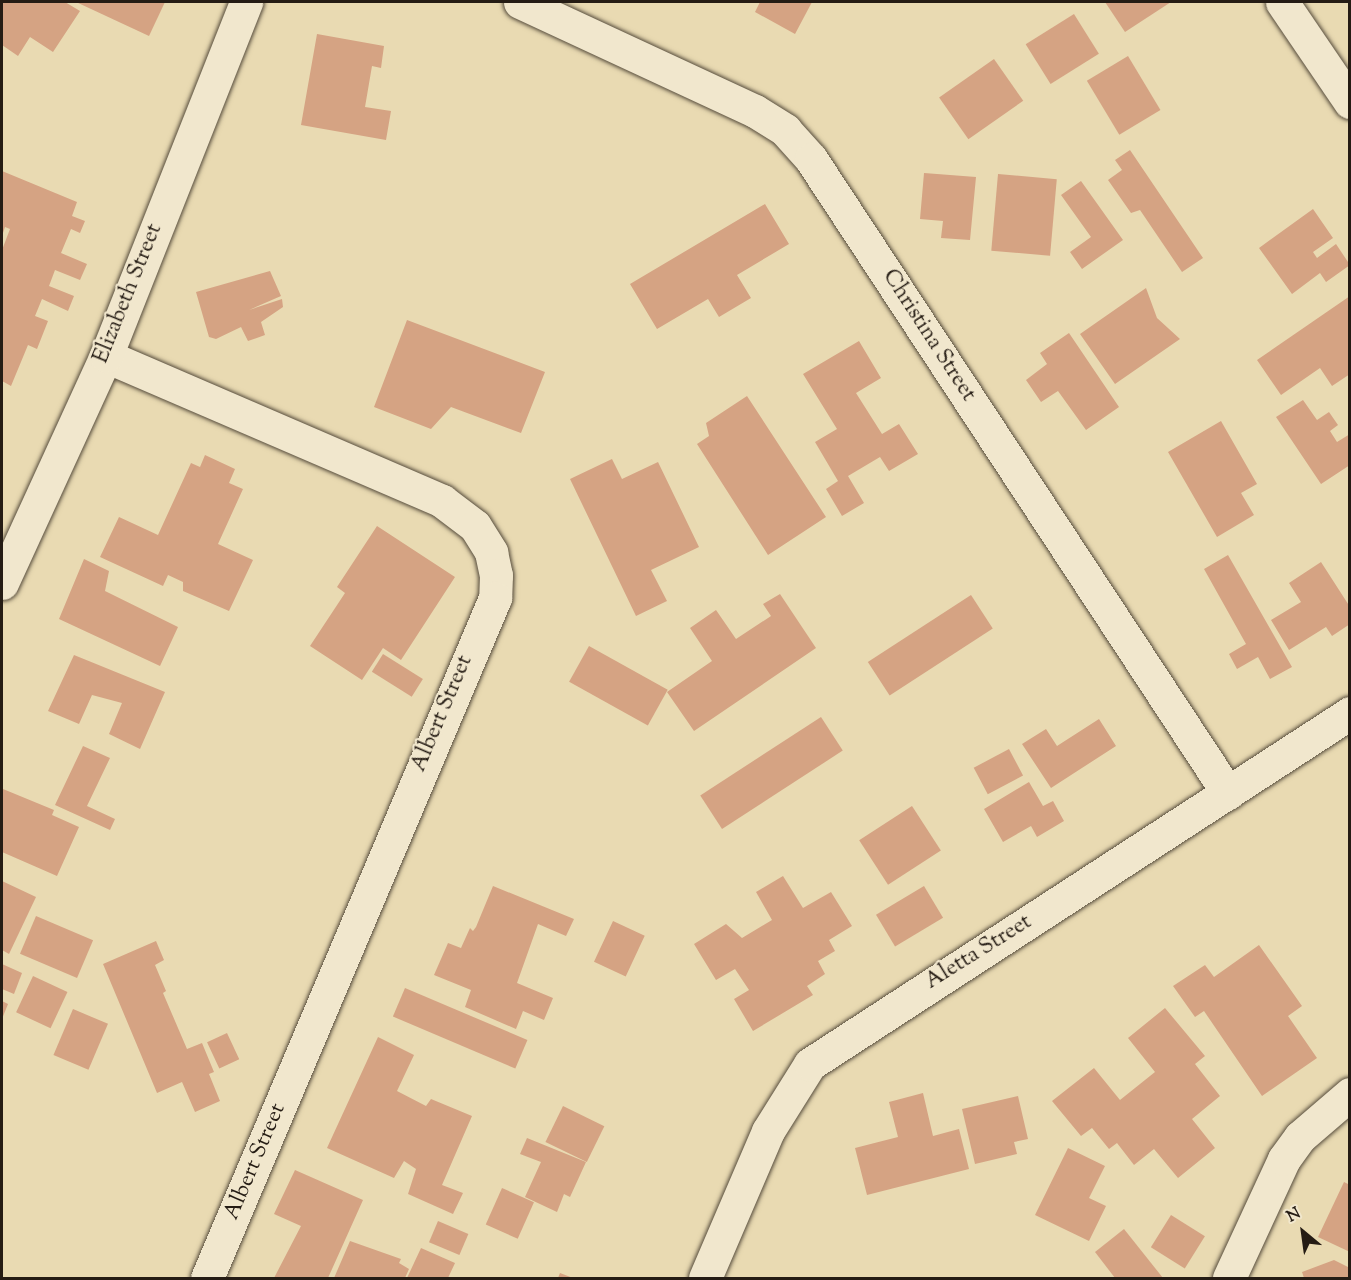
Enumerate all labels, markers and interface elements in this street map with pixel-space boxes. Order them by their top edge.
street label: Elizabeth Street [89,220,169,368]
street label: Christina Street [876,265,980,407]
street label: Albert Street [407,652,479,776]
street label: Aletta Street [921,910,1037,996]
street label: Albert Street [220,1100,292,1224]
north arrow [1273,1202,1333,1262]
text: N [1283,1203,1305,1229]

